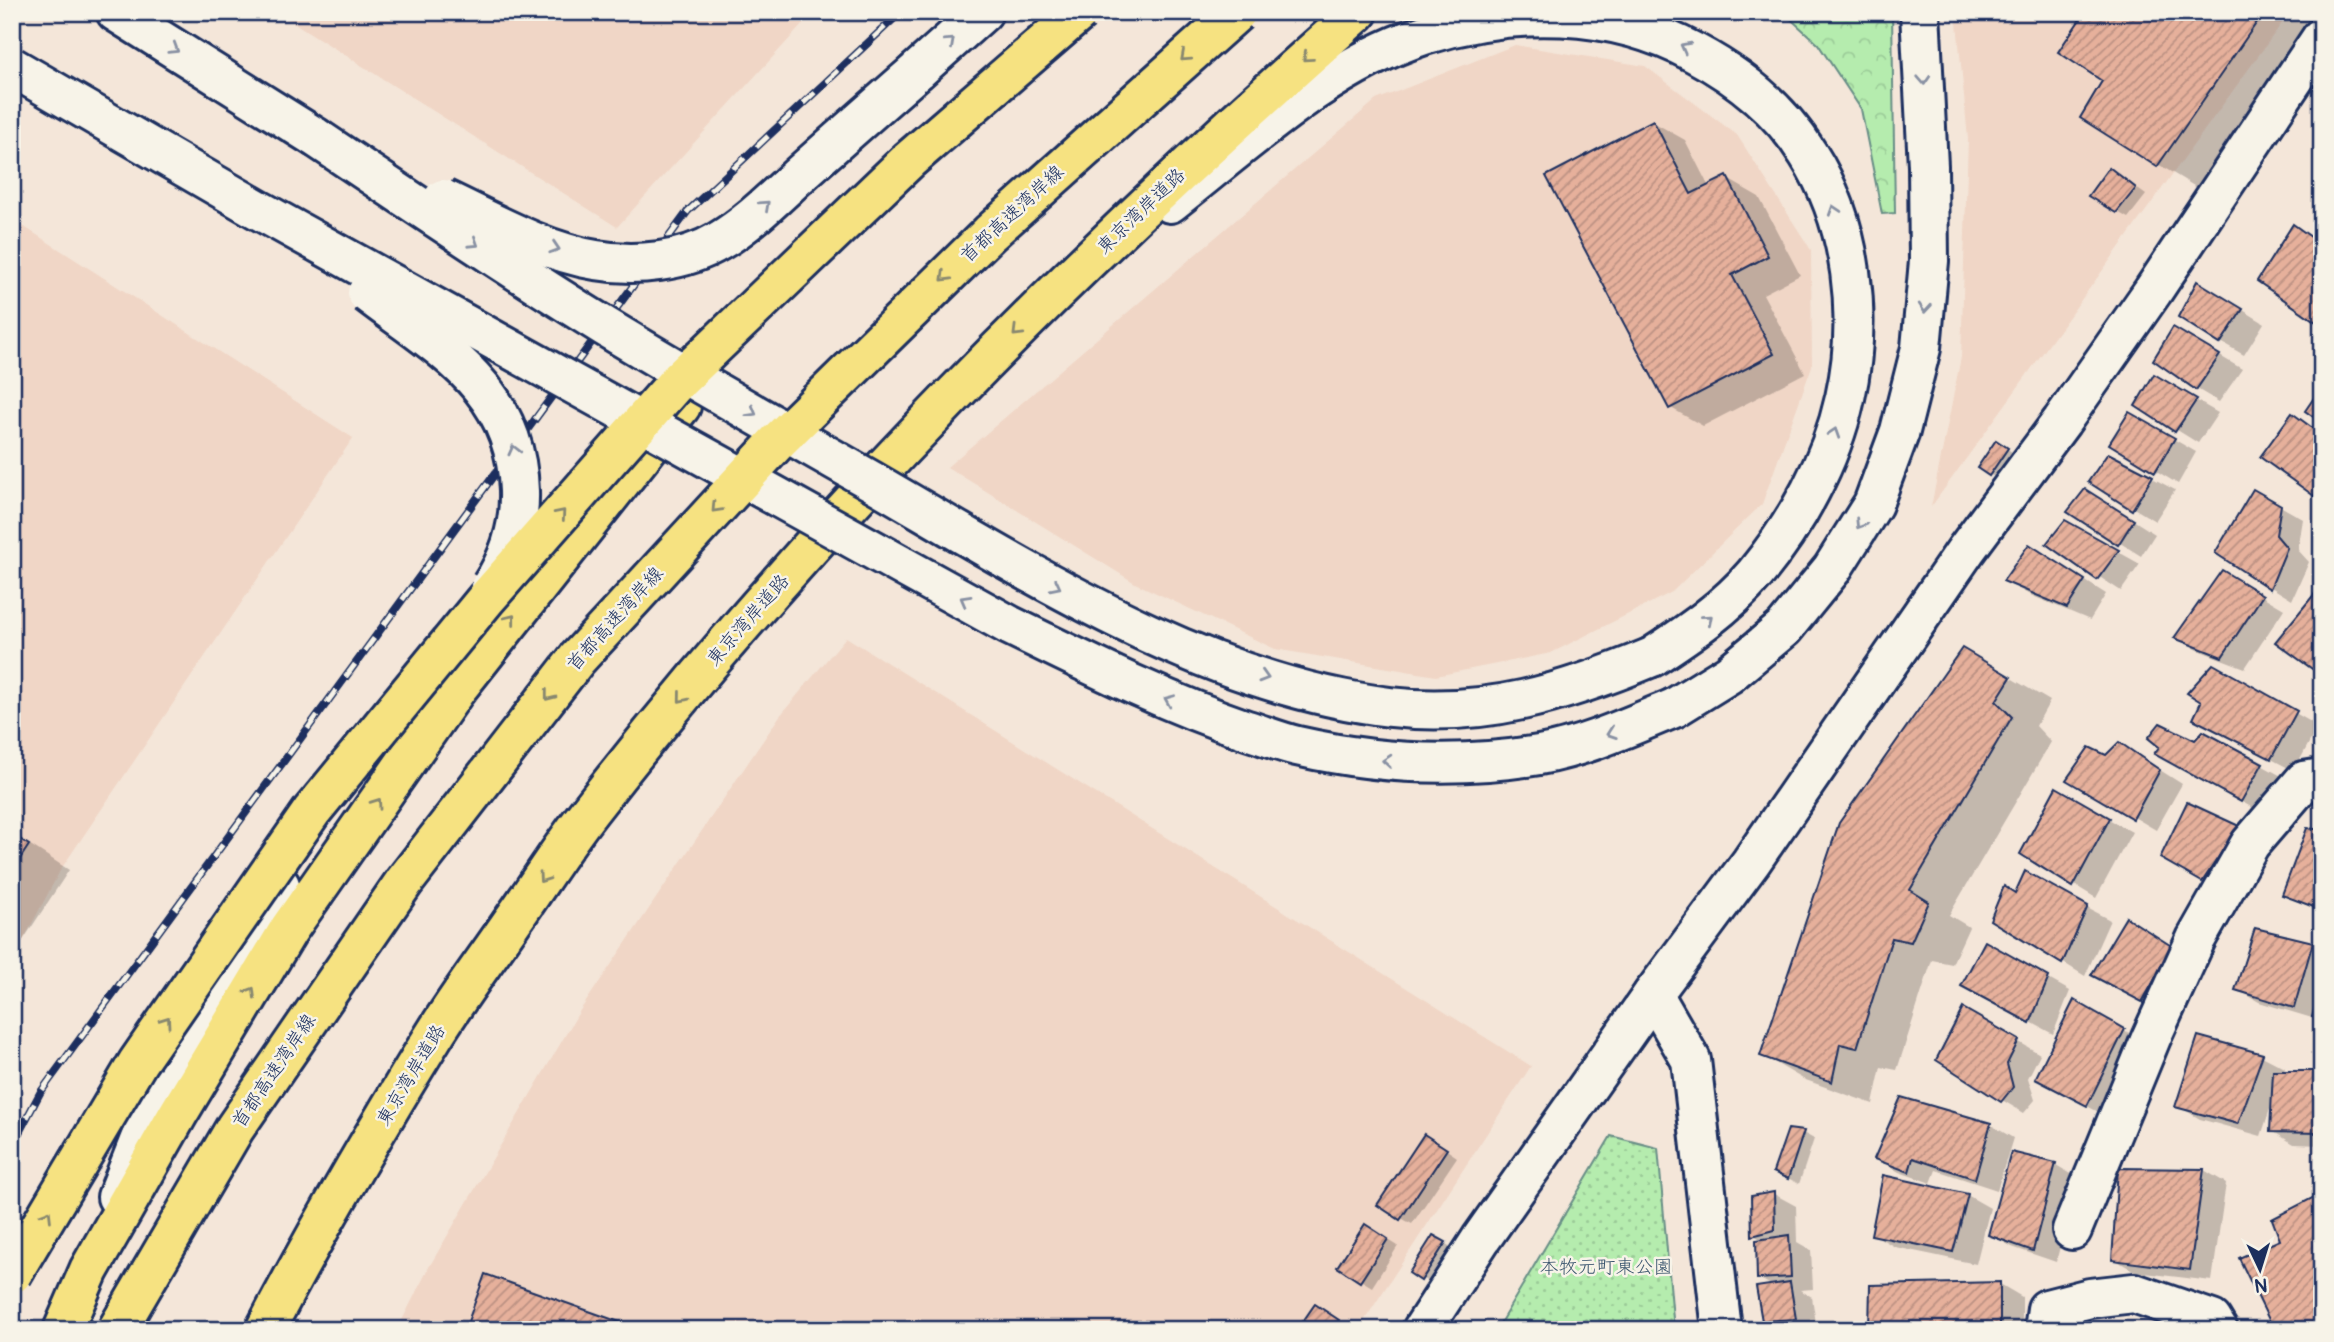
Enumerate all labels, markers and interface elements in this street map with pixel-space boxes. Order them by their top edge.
one-way arrow [941,38,954,50]
one-way arrow [166,40,179,53]
one-way arrow [1680,42,1692,55]
one-way arrow [1180,49,1193,61]
one-way arrow [1302,49,1315,61]
one-way arrow [1916,75,1931,86]
street label: 首都高速湾岸線 [955,160,1069,268]
street label: 東京湾岸道路 [1092,163,1190,259]
one-way arrow [757,201,770,214]
one-way arrow [1828,205,1842,217]
one-way arrow [466,235,479,248]
one-way arrow [548,240,561,254]
one-way arrow [940,268,953,281]
one-way arrow [1918,302,1933,313]
one-way arrow [1012,323,1025,336]
one-way arrow [745,404,757,417]
one-way arrow [1826,427,1840,440]
one-way arrow [508,444,522,456]
one-way arrow [712,500,725,513]
one-way arrow [552,509,565,522]
one-way arrow [1856,516,1869,529]
street label: 首都高速湾岸線 [562,562,668,676]
street label: 東京湾岸道路 [702,569,794,671]
one-way arrow [1048,578,1061,592]
one-way arrow [959,595,972,608]
one-way arrow [1700,614,1713,627]
one-way arrow [503,615,515,628]
one-way arrow [1257,669,1269,684]
one-way arrow [544,688,557,701]
one-way arrow [678,690,690,703]
one-way arrow [1164,694,1176,708]
one-way arrow [1605,725,1617,740]
one-way arrow [1381,754,1392,769]
one-way arrow [369,798,381,811]
one-way arrow [539,870,551,883]
one-way arrow [243,987,256,1000]
street label: 首都高速湾岸線 [227,1009,321,1133]
one-way arrow [158,1016,170,1029]
street label: 東京湾岸道路 [371,1020,451,1130]
one-way arrow [39,1210,52,1223]
north arrow [2226,1234,2296,1304]
park label: 本牧元町東公園 [1539,1255,1673,1279]
text: N [2254,1273,2268,1297]

